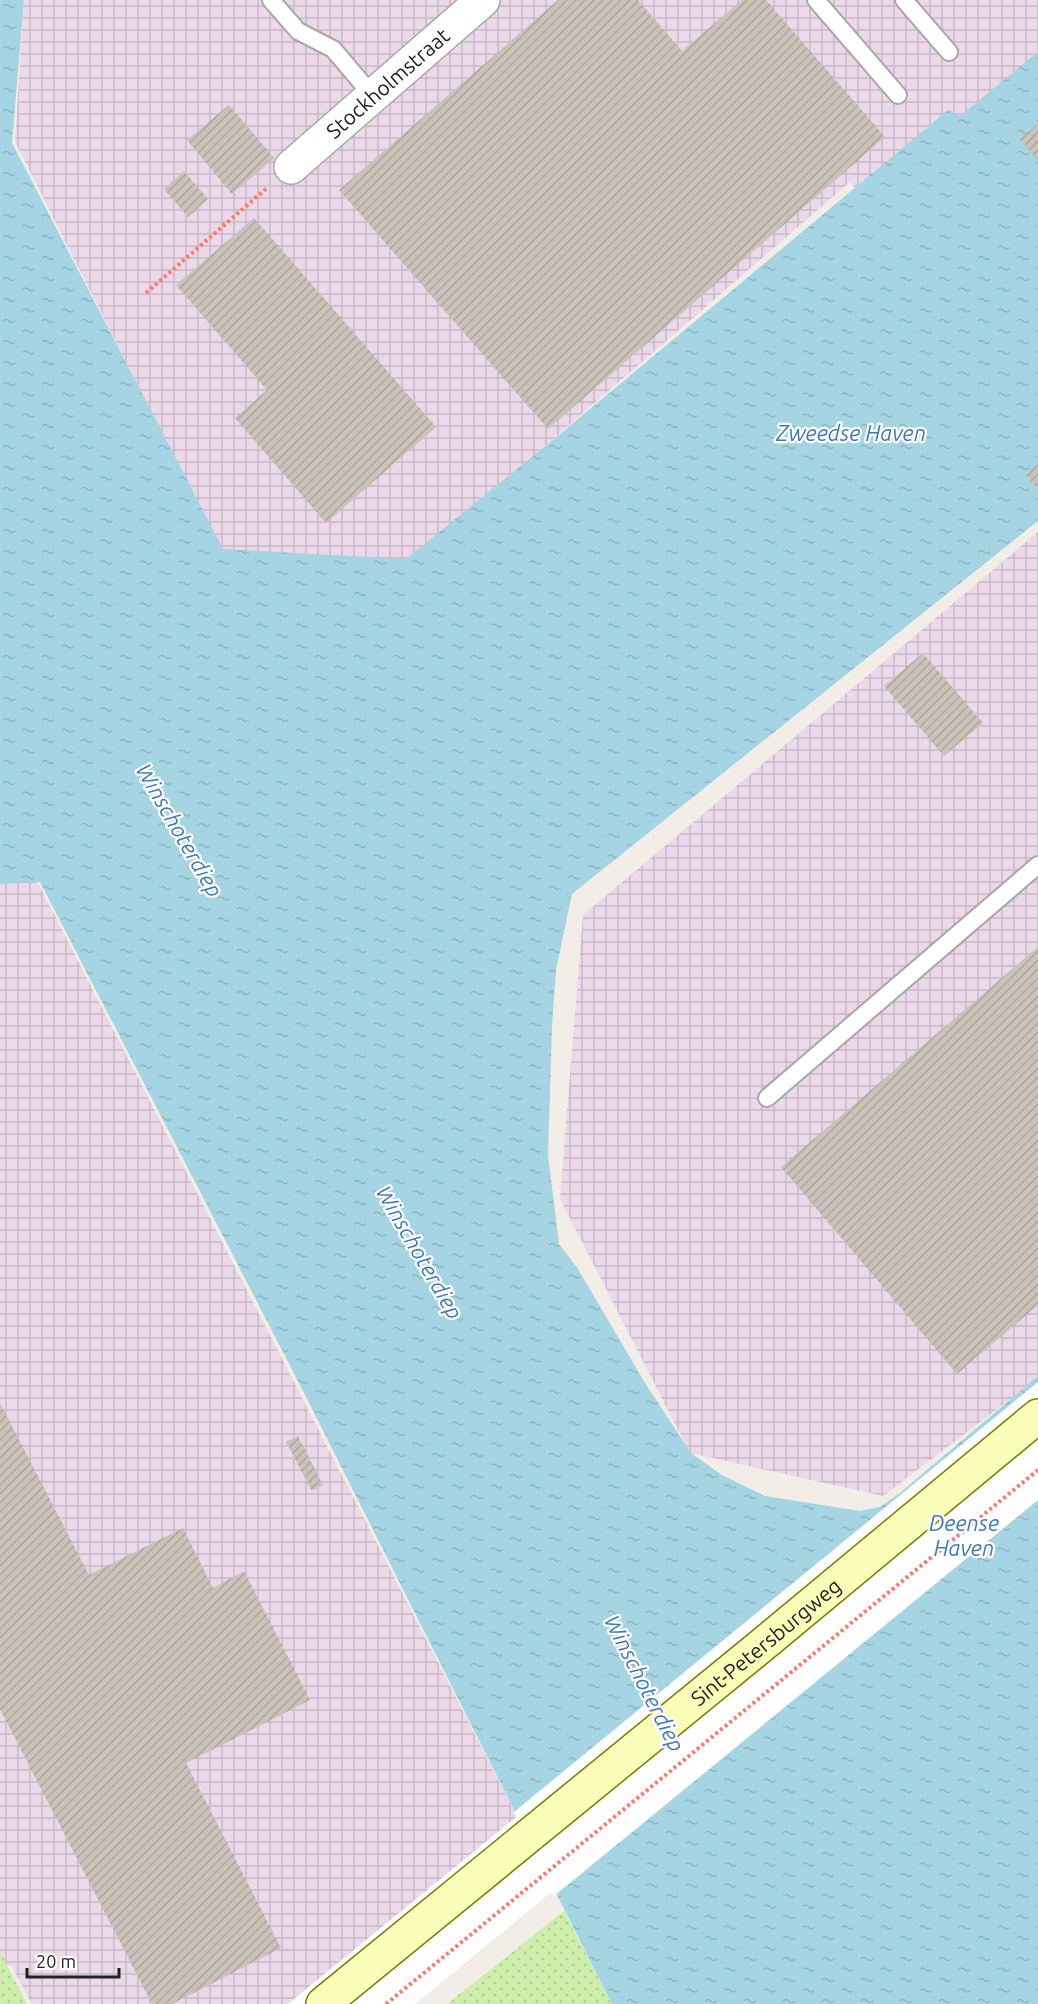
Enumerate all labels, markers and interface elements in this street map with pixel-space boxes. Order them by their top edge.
street label: Stockholmstraat [321,23,454,143]
water label: Zweedse Haven [775,420,926,445]
water label: Winschoterdiep [132,759,228,901]
water label: Winschoterdiep [372,1181,468,1323]
water label: Deense Haven [929,1510,999,1560]
street label: Sint-Petersburgweg [686,1573,845,1710]
water label: Winschoterdiep [600,1611,690,1755]
scale bar [27,1941,118,1979]
text: 20 m [36,1951,76,1971]

